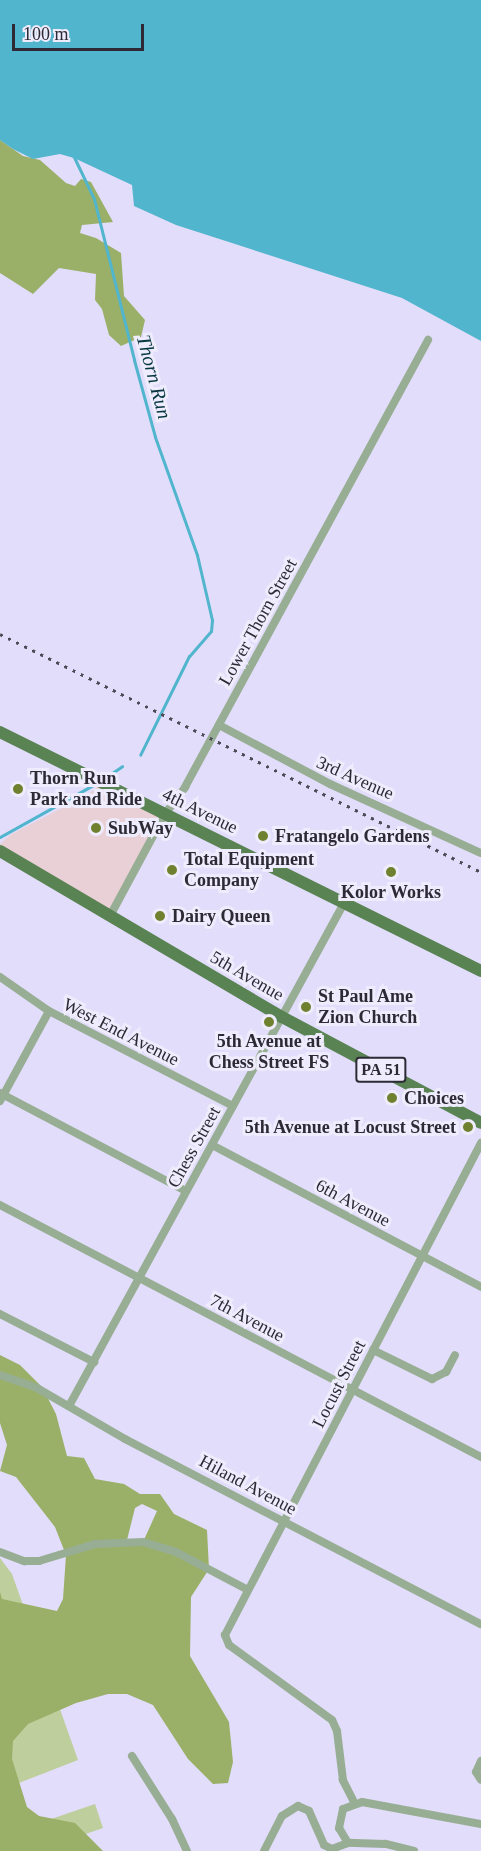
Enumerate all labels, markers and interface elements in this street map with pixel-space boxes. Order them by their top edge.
scale bar [15,12,147,50]
text: 100 m [23,24,69,44]
water label: Thorn Run [131,332,177,422]
street label: Lower Thorn Street [214,555,302,689]
street label: 3rd Avenue [313,751,397,805]
place label: Thorn Run Park and Ride [30,768,142,810]
marker: Thorn Run Park and Ride [11,782,25,796]
street label: 4th Avenue [158,783,242,839]
place label: SubWay [108,817,173,839]
marker: SubWay [89,821,103,835]
place label: Fratangelo Gardens [275,825,429,847]
marker: Fratangelo Gardens [256,829,270,843]
place label: Total Equipment Company [184,849,314,892]
marker: Total Equipment Company [165,863,179,877]
marker: Kolor Works [384,865,398,879]
place label: Kolor Works [341,881,441,903]
place label: Dairy Queen [172,905,270,927]
marker: Dairy Queen [153,909,167,923]
street label: 5th Avenue [206,946,288,1006]
place label: St Paul Ame Zion Church [318,986,417,1028]
street label: West End Avenue [59,993,183,1071]
marker: St Paul Ame Zion Church [299,1000,313,1014]
marker: 5th Avenue at Chess Street FS [262,1015,276,1029]
place label: 5th Avenue at Chess Street FS [209,1031,329,1074]
road number: PA 51 [354,1057,408,1083]
place label: Choices [404,1087,464,1109]
marker: Choices [385,1091,399,1105]
street label: Chess Street [163,1103,225,1191]
place label: 5th Avenue at Locust Street [244,1116,456,1138]
marker: 5th Avenue at Locust Street [461,1120,475,1134]
street label: 6th Avenue [312,1174,394,1232]
street label: 7th Avenue [206,1289,288,1347]
street label: Locust Street [308,1337,370,1431]
street label: Hiland Avenue [195,1450,301,1520]

